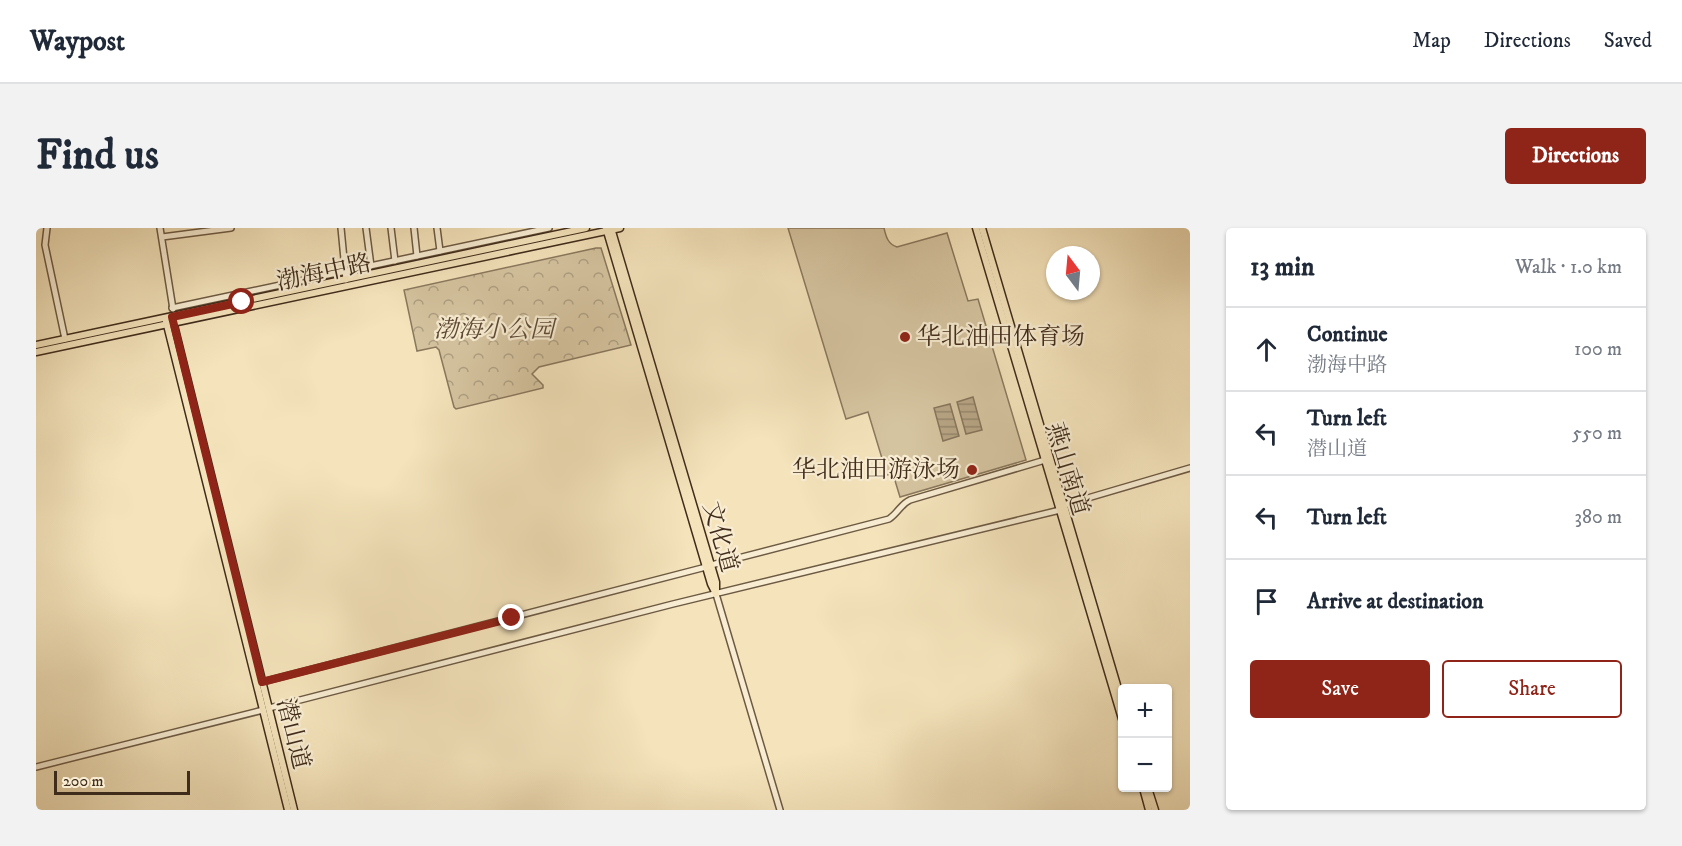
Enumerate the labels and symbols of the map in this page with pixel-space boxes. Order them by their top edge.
north arrow [1046,246,1100,300]
street label: 渤海中路 [274,248,374,298]
route start [228,288,254,314]
park label: 渤海小公园 [434,315,558,345]
place label: 华北油田体育场 [917,322,1085,352]
marker: 华北油田体育场 [898,330,912,344]
street label: 燕山南道 [1039,419,1095,519]
place label: 华北油田游泳场 [792,455,960,485]
marker: 华北油田游泳场 [965,463,979,477]
street label: 文化道 [696,498,744,576]
route end [498,604,524,630]
street label: 潜山道 [270,695,316,773]
scale bar [54,768,190,796]

